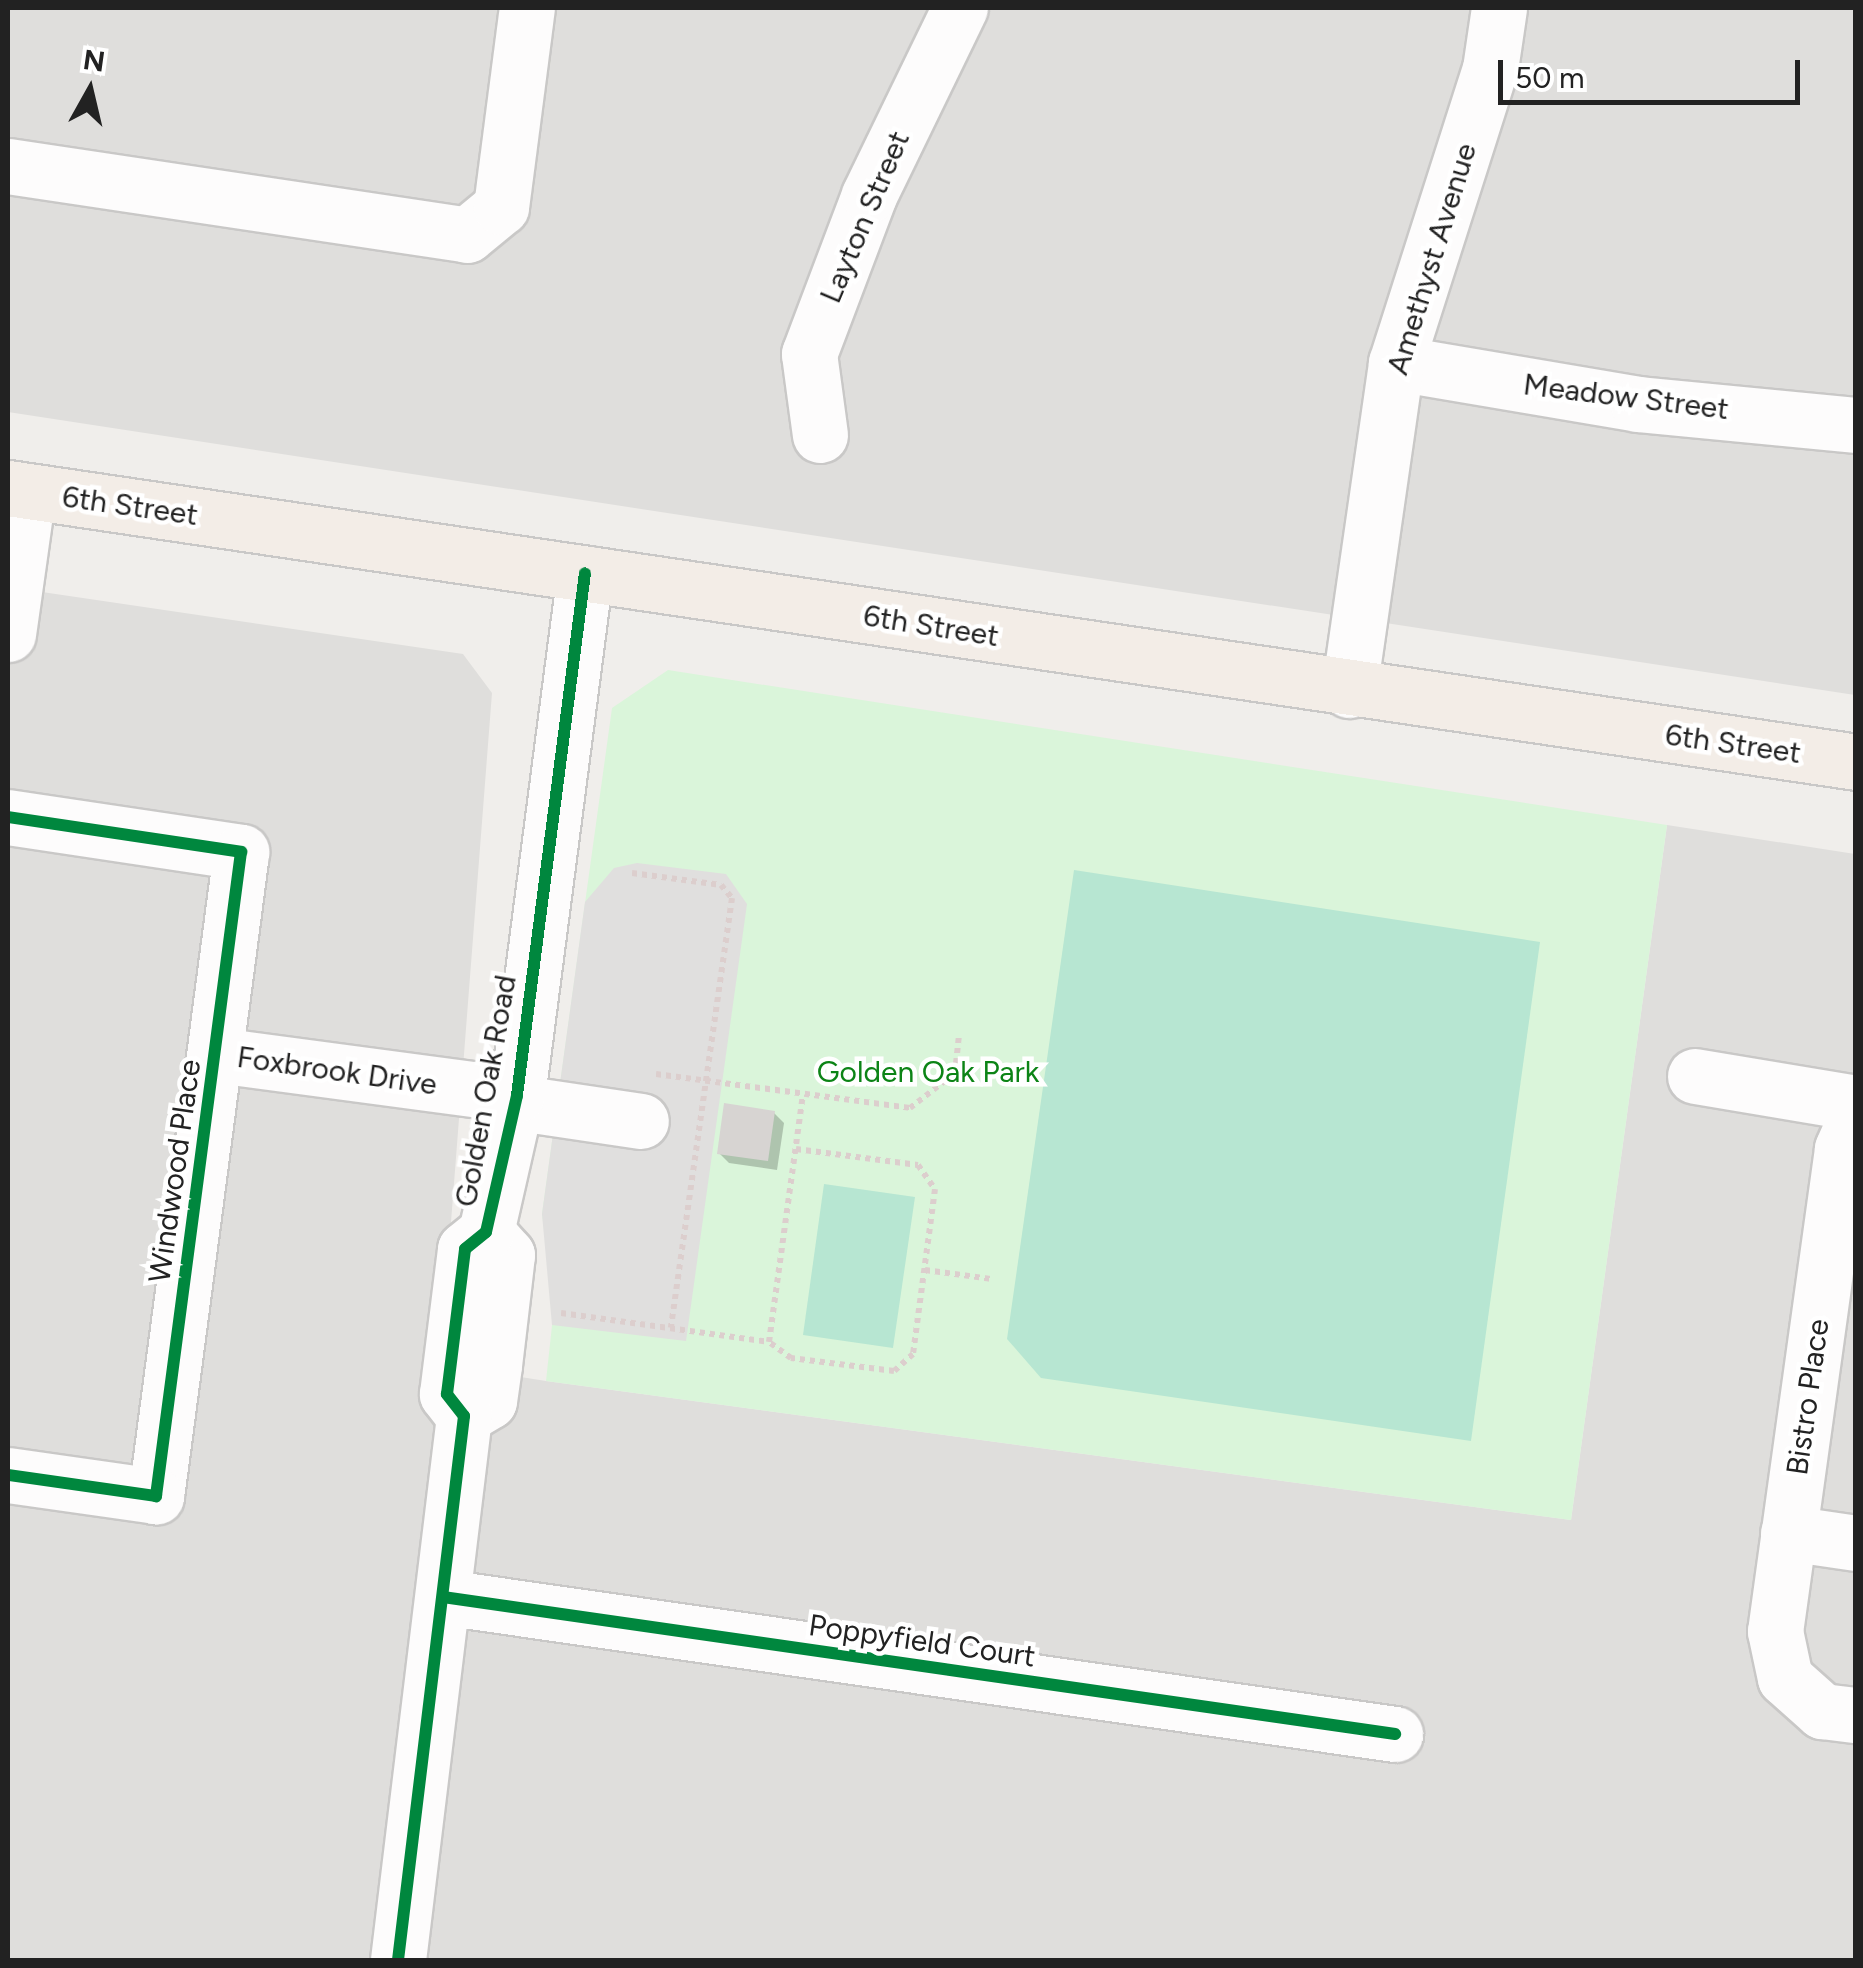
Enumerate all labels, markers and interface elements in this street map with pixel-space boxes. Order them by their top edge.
north arrow [40,40,140,140]
scale bar [1503,40,1806,102]
text: N [81,42,107,79]
text: 50 m [1515,59,1584,96]
street label: Layton Street [813,126,917,308]
street label: Amethyst Avenue [1380,139,1484,379]
street label: Meadow Street [1521,367,1731,427]
street label: 6th Street [60,479,200,533]
street label: 6th Street [861,598,1001,654]
street label: 6th Street [1663,717,1803,771]
street label: Golden Oak Road [448,972,524,1210]
street label: Foxbrook Drive [235,1039,439,1103]
park label: Golden Oak Park [817,1054,1039,1090]
street label: Windwood Place [142,1057,208,1285]
street label: Bistro Place [1779,1317,1837,1477]
street label: Poppyfield Court [806,1607,1038,1675]

